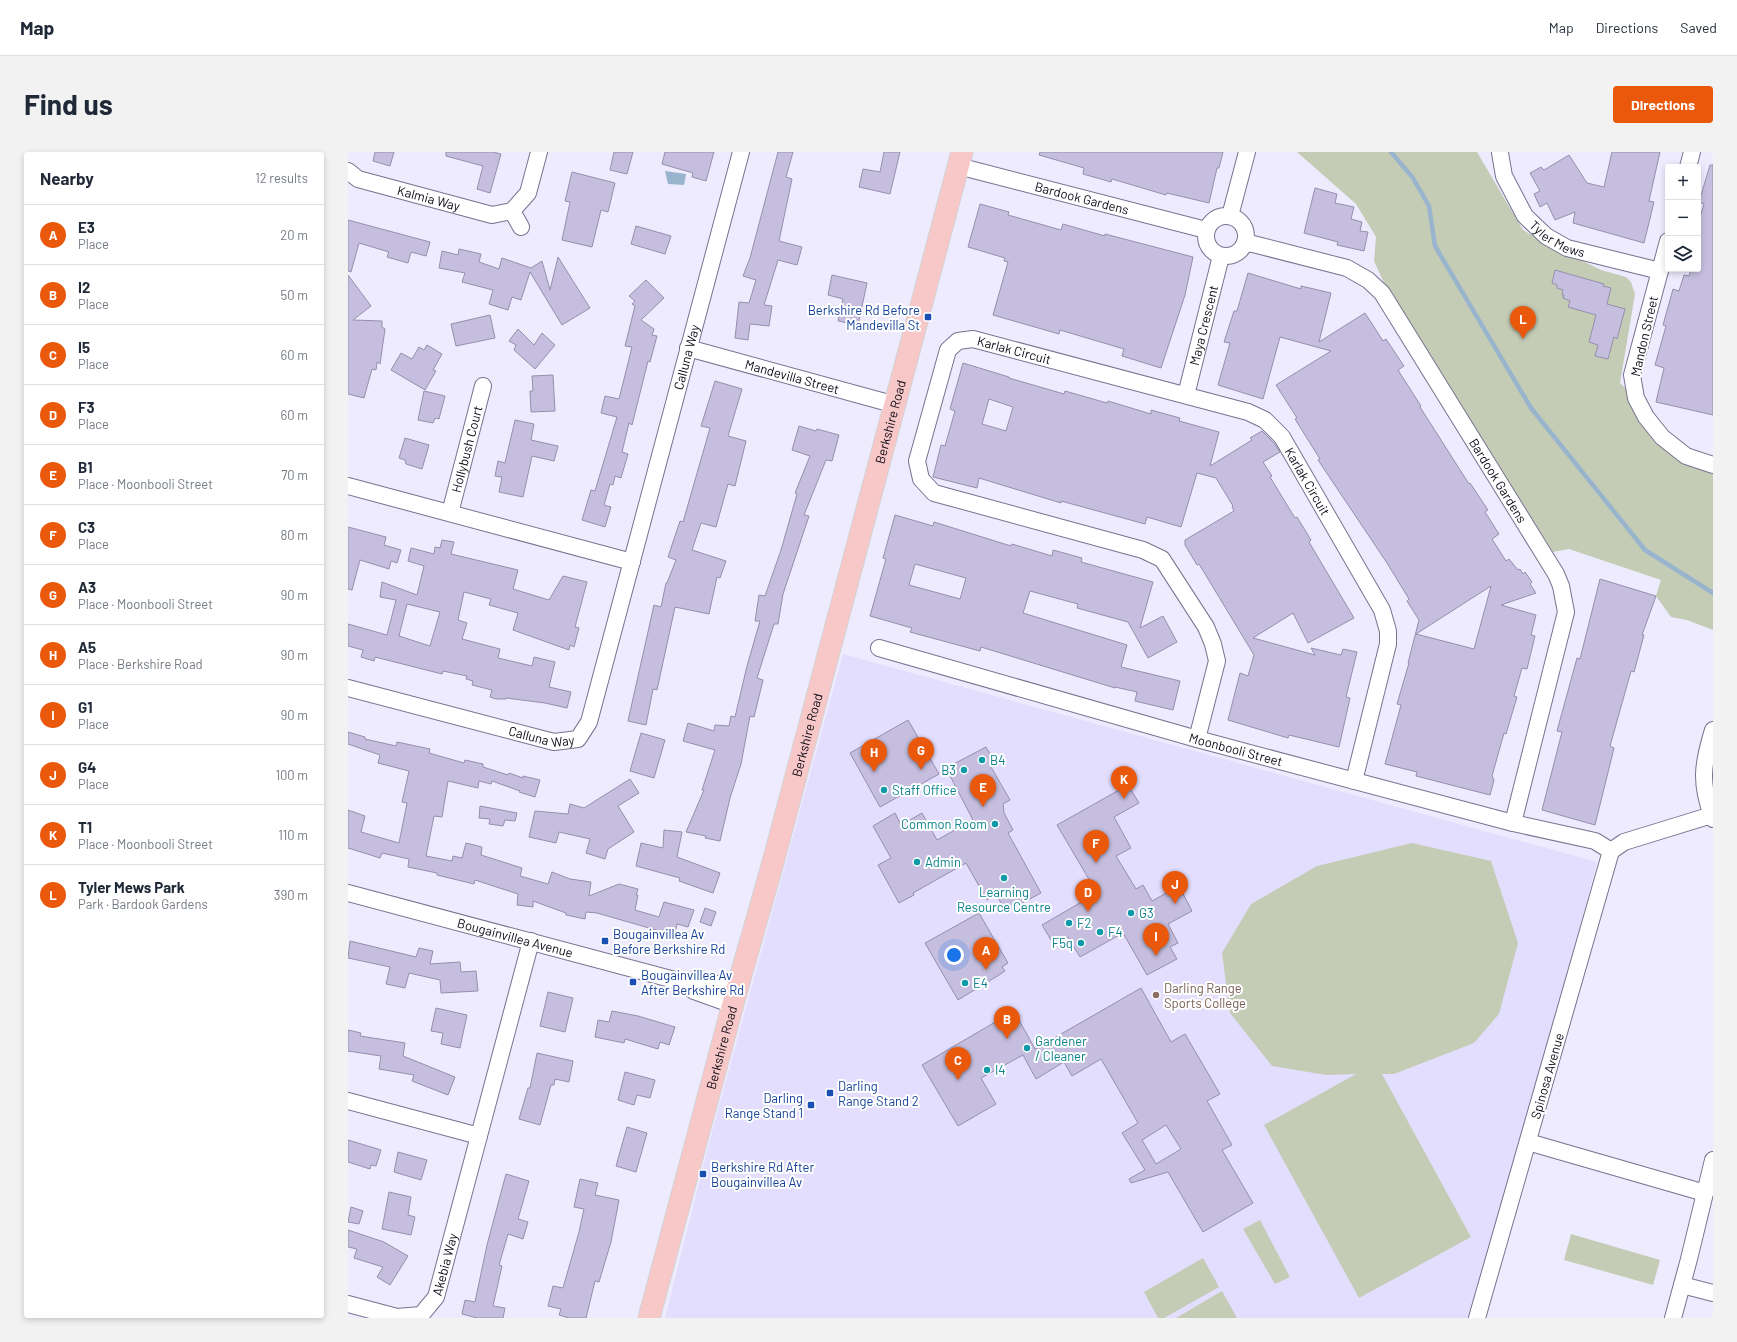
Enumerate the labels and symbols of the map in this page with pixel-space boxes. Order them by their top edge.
street label: Bardook Gardens [1033,178,1131,218]
street label: Kalmia Way [396,182,462,214]
street label: Tyler Mews [1527,217,1586,260]
street label: Maya Crescent [1186,283,1221,367]
street label: Mandon Street [1627,294,1661,378]
place label: Berkshire Rd Before Mandevilla St [808,302,920,333]
pin: L [1510,306,1536,339]
marker: Berkshire Rd Before Mandevilla St [923,312,933,322]
street label: Calluna Way [670,323,703,392]
street label: Karlak Circuit [975,332,1053,367]
street label: Mandevilla Street [743,356,841,397]
street label: Berkshire Road [871,378,909,465]
street label: Hollybush Court [448,404,486,494]
street label: Bardook Gardens [1466,435,1530,526]
street label: Karlak Circuit [1282,445,1334,518]
street label: Berkshire Road [788,691,826,779]
street label: Calluna Way [507,722,575,750]
street label: Moonbooli Street [1187,729,1284,769]
pin: G [908,737,934,770]
pin: H [861,739,887,772]
place label: B4 [990,752,1005,768]
marker: B4 [977,755,987,765]
place label: B3 [941,762,956,778]
marker: B3 [959,765,969,775]
pin: K [1111,766,1137,799]
pin: E [970,774,996,807]
place label: Staff Office [892,782,957,798]
marker: Staff Office [879,785,889,795]
place label: Common Room [901,816,987,832]
marker: Common Room [990,819,1000,829]
pin: F [1083,830,1109,863]
place label: Admin [925,854,961,870]
marker: Admin [912,857,922,867]
pin: J [1162,871,1188,904]
marker: Learning Resource Centre [999,873,1009,883]
pin: D [1075,879,1101,912]
place label: Learning Resource Centre [957,884,1051,915]
place label: G3 [1139,905,1154,921]
marker: G3 [1126,908,1136,918]
street label: Bougainvillea Avenue [456,914,575,961]
place label: F2 [1077,915,1091,931]
marker: F2 [1064,918,1074,928]
pin: I [1143,923,1169,956]
place label: F4 [1108,924,1123,940]
place label: Bougainvillea Av Before Berkshire Rd [613,926,725,957]
marker: F4 [1095,927,1105,937]
place label: F5q [1052,935,1073,951]
marker: Bougainvillea Av Before Berkshire Rd [600,936,610,946]
pin: A [973,937,999,970]
marker: F5q [1076,938,1086,948]
your location [944,945,964,965]
place label: Bougainvillea Av After Berkshire Rd [641,967,744,998]
place label: E4 [973,975,988,991]
marker: Bougainvillea Av After Berkshire Rd [628,977,638,987]
marker: E4 [960,978,970,988]
place label: Darling Range Sports College [1164,980,1246,1011]
marker: Darling Range Sports College [1151,990,1161,1000]
street label: Berkshire Road [703,1004,740,1091]
pin: B [994,1006,1020,1039]
street label: Spinosa Avenue [1527,1031,1567,1121]
place label: Gardener / Cleaner [1035,1033,1087,1064]
marker: Gardener / Cleaner [1022,1043,1032,1053]
pin: C [945,1047,971,1080]
place label: I4 [995,1062,1006,1078]
marker: I4 [982,1065,992,1075]
place label: Darling Range Stand 2 [838,1078,919,1109]
marker: Darling Range Stand 2 [825,1088,835,1098]
place label: Darling Range Stand 1 [725,1090,803,1121]
marker: Darling Range Stand 1 [806,1100,816,1110]
place label: Berkshire Rd After Bougainvillea Av [711,1159,814,1190]
marker: Berkshire Rd After Bougainvillea Av [698,1169,708,1179]
street label: Akebia Way [429,1231,461,1297]

